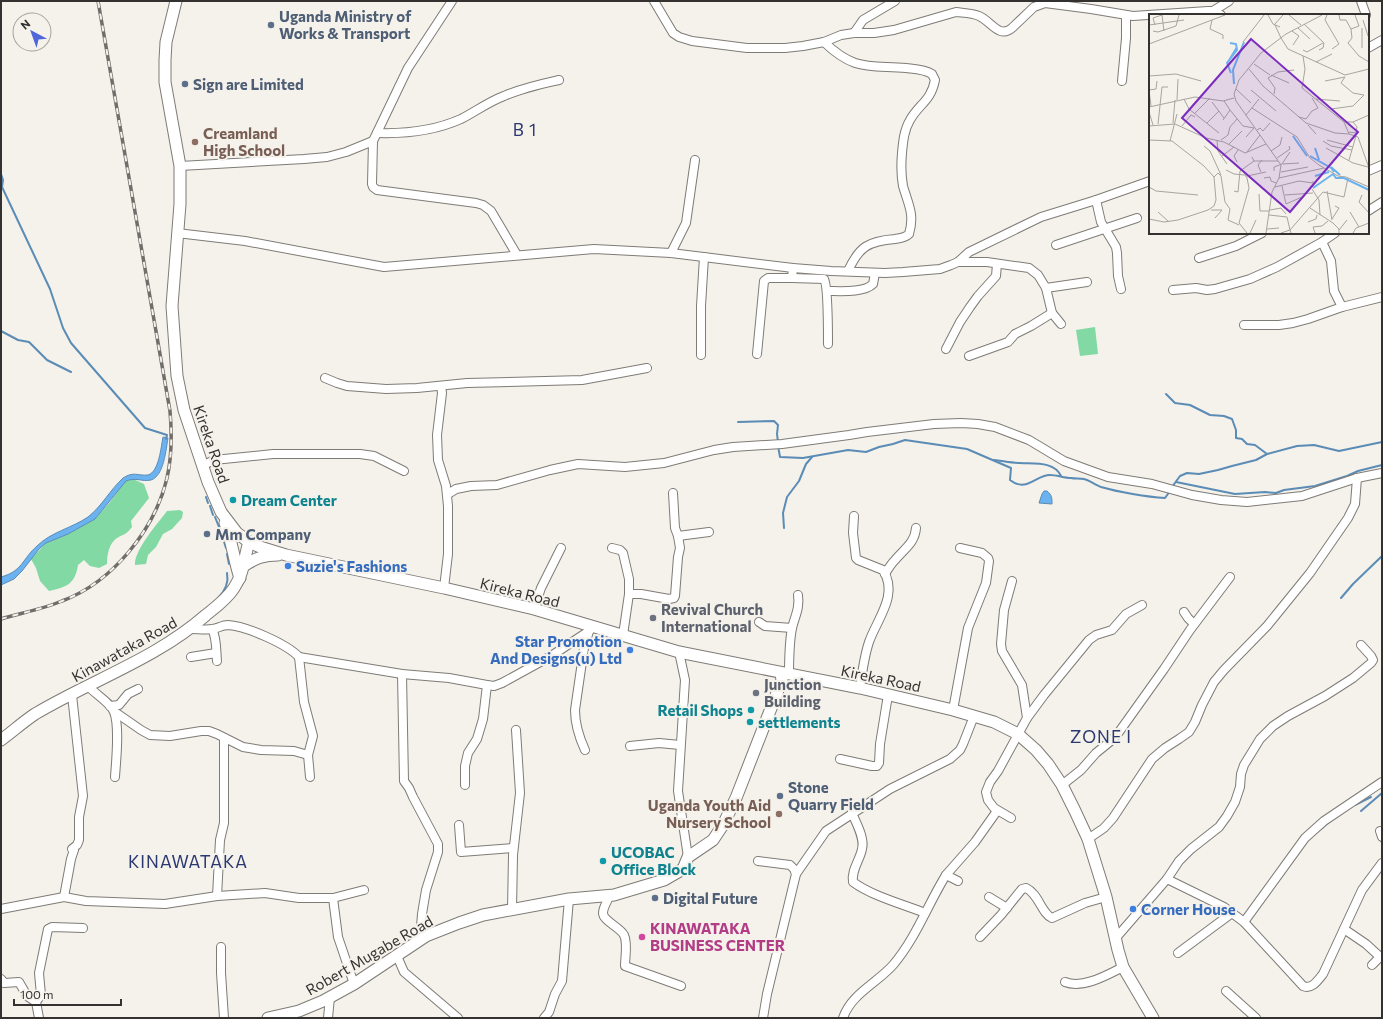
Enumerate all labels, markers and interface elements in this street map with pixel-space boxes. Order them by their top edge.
place label: Uganda Ministry of Works & Transport [279,7,412,42]
north arrow [12,12,52,52]
inset map [1149,14,1369,234]
text: N [18,16,32,32]
marker: Uganda Ministry of Works & Transport [266,20,276,30]
place label: Sign are Limited [193,75,304,93]
marker: Sign are Limited [180,79,190,89]
district label: B 1 [513,119,537,140]
place label: Creamland High School [203,124,285,159]
marker: Creamland High School [190,137,200,147]
street label: Kireka Road [190,403,234,485]
place label: Dream Center [241,491,337,509]
marker: Dream Center [228,495,238,505]
place label: Mm Company [215,525,312,543]
marker: Mm Company [202,529,212,539]
place label: Suzie's Fashions [296,557,407,575]
marker: Suzie's Fashions [283,561,293,571]
street label: Kireka Road [478,573,562,611]
place label: Revival Church International [661,600,763,635]
street label: Kinawataka Road [68,613,180,685]
marker: Revival Church International [648,613,658,623]
place label: Star Promotion And Designs(u) Ltd [490,632,622,667]
marker: Star Promotion And Designs(u) Ltd [625,645,635,655]
street label: Kireka Road [839,661,923,695]
place label: Junction Building [764,675,821,710]
marker: Junction Building [751,688,761,698]
place label: Retail Shops [658,701,743,719]
marker: Retail Shops [746,705,756,715]
place label: settlements [758,713,840,731]
marker: settlements [745,717,755,727]
district label: ZONE I [1070,726,1132,747]
place label: Stone Quarry Field [788,778,874,813]
marker: Stone Quarry Field [775,791,785,801]
place label: Uganda Youth Aid Nursery School [648,796,771,831]
marker: Uganda Youth Aid Nursery School [774,809,784,819]
place label: UCOBAC Office Block [611,843,697,878]
district label: KINAWATAKA [128,851,248,872]
marker: UCOBAC Office Block [598,856,608,866]
place label: Digital Future [663,889,758,907]
marker: Digital Future [650,893,660,903]
place label: Corner House [1141,900,1236,918]
marker: Corner House [1128,904,1138,914]
street label: Robert Mugabe Road [302,911,436,999]
place label: KINAWATAKA BUSINESS CENTER [650,919,786,954]
marker: KINAWATAKA BUSINESS CENTER [637,932,647,942]
scale bar [14,981,121,1007]
text: 100 m [20,987,54,1001]

